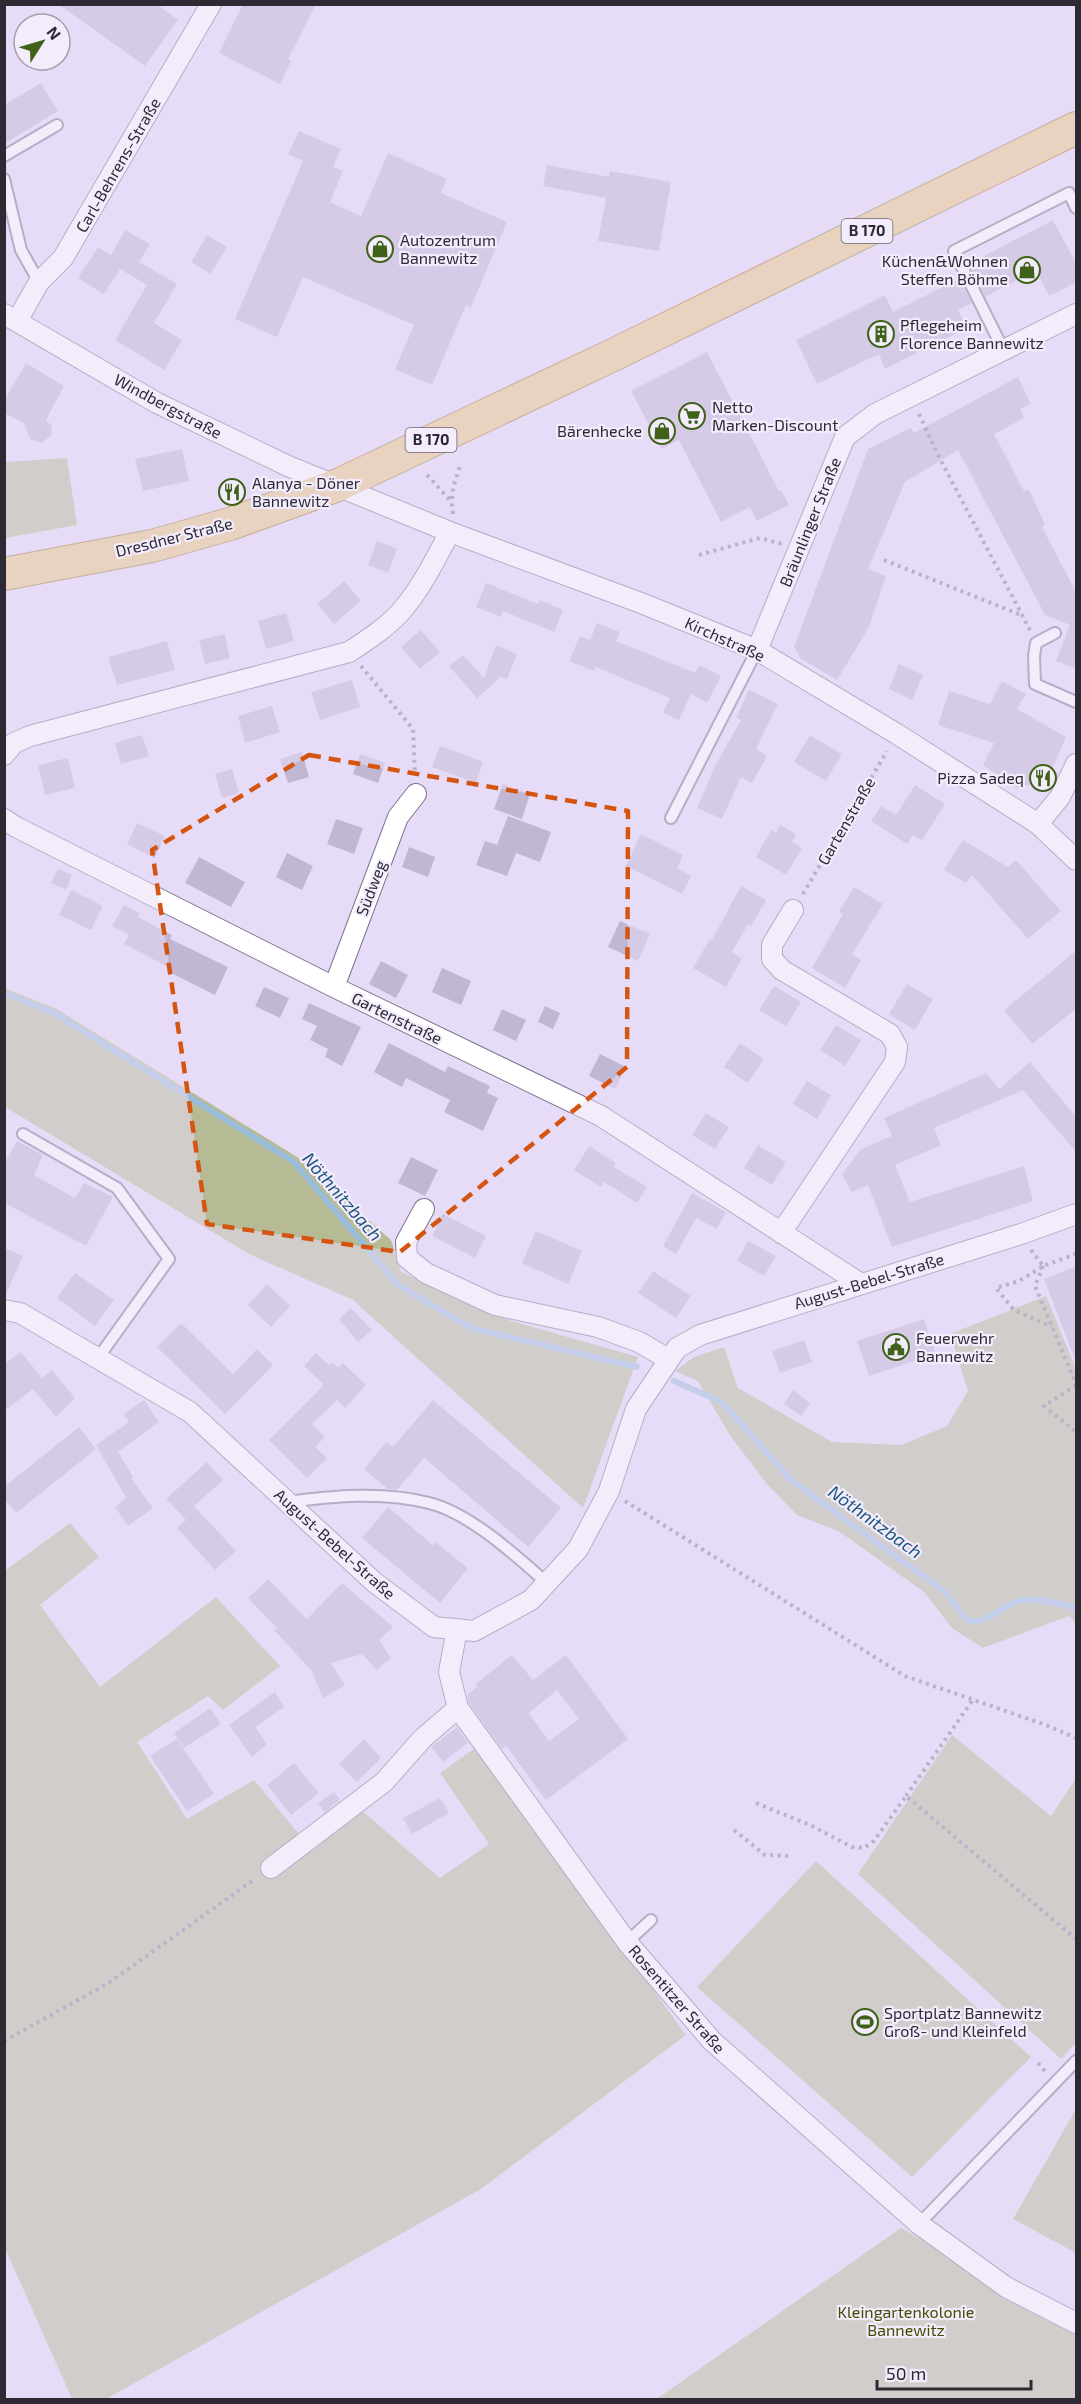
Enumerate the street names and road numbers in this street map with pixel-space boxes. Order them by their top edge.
street label: Carl-Behrens-Straße [71,94,164,236]
road number: B 170 [842,219,892,243]
street label: Windbergstraße [111,369,225,442]
road number: B 170 [406,428,456,452]
street label: Bräunlinger Straße [775,454,844,589]
street label: Dresdner Straße [113,513,234,560]
street label: Kirchstraße [682,612,768,665]
street label: Gartenstraße [813,774,878,868]
street label: Südweg [351,857,390,918]
street label: Gartenstraße [349,988,445,1048]
street label: August-Bebel-Straße [792,1249,946,1312]
street label: August-Bebel-Straße [271,1484,400,1603]
street label: Rosentitzer Straße [625,1941,729,2057]

